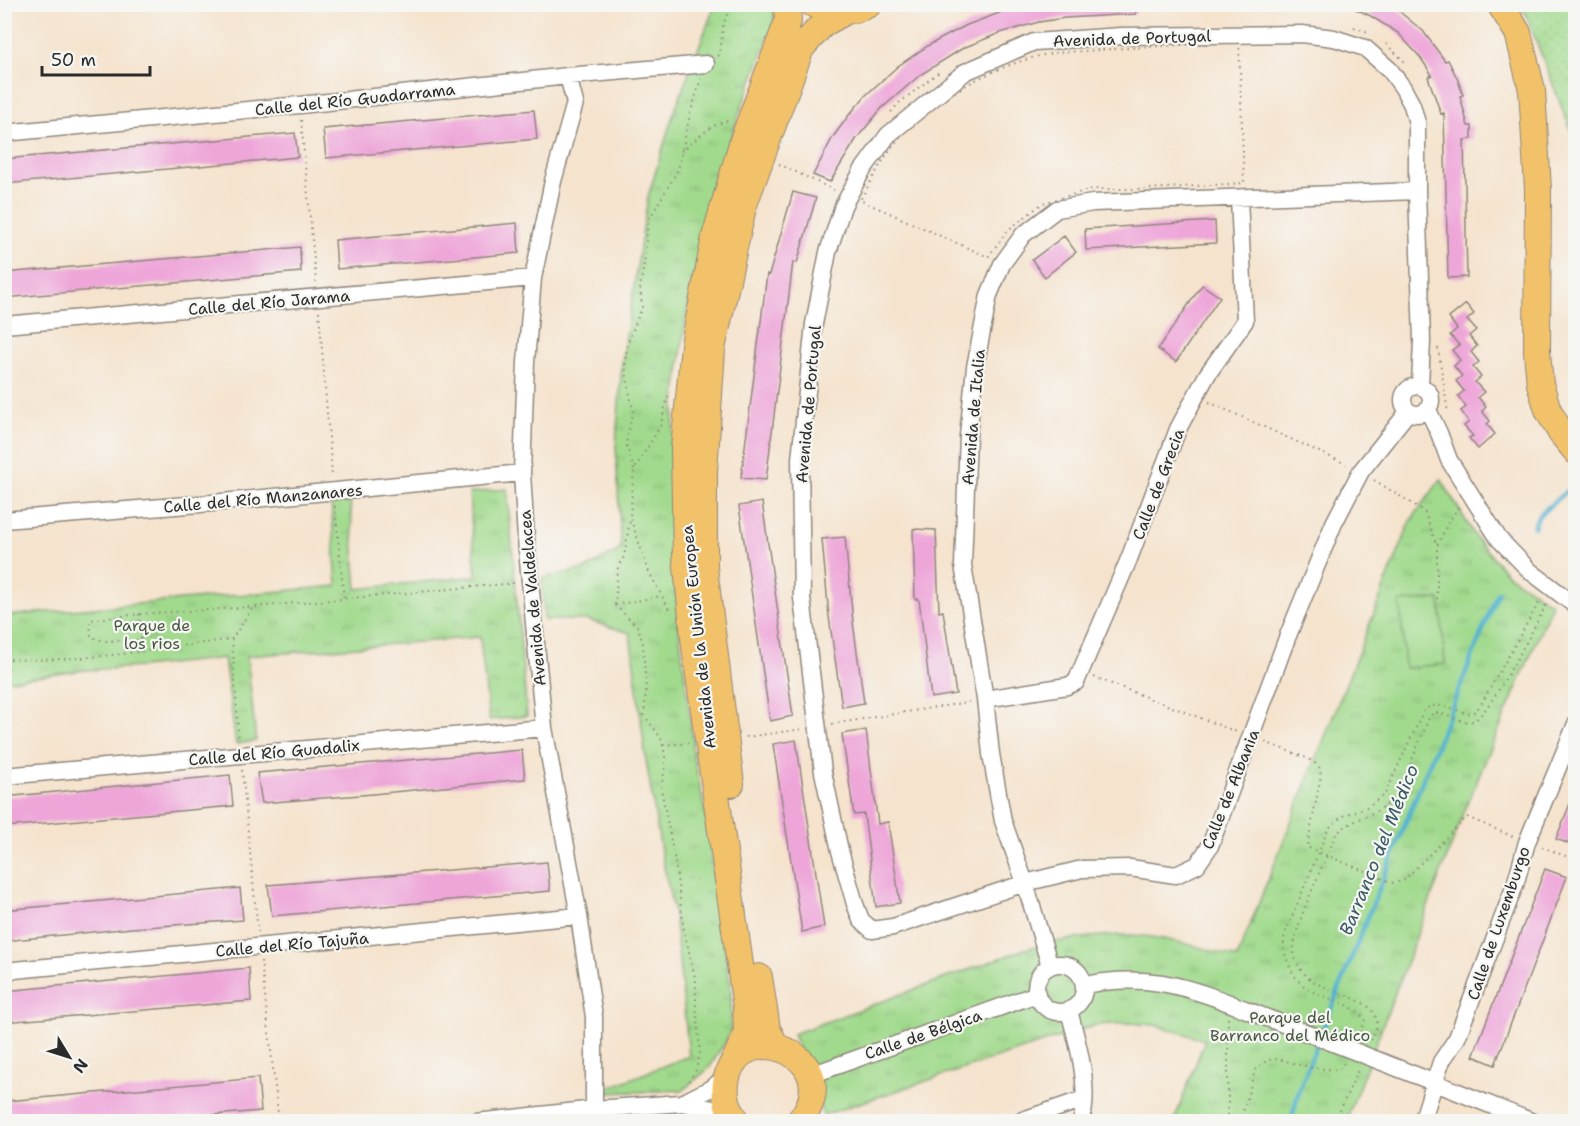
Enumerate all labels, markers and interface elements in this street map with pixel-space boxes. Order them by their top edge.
street label: Avenida de Portugal [1053,25,1212,52]
scale bar [42,39,150,77]
text: 50 m [51,48,96,72]
street label: Calle del Río Guadarrama [254,79,456,120]
street label: Calle del Río Jarama [187,285,351,320]
street label: Avenida de Portugal [791,324,826,484]
street label: Avenida de Italia [957,348,990,486]
street label: Calle de Grecia [1128,426,1189,543]
street label: Calle del Río Manzanares [163,479,364,518]
street label: Avenida de Valdelacea [514,509,551,687]
street label: Avenida de la Unión Europea [676,524,721,750]
park label: Parque de los rios [114,615,190,654]
street label: Calle de Albania [1197,726,1264,852]
street label: Calle del Río Guadalix [188,735,361,770]
water label: Barranco del Médico [1334,761,1424,939]
street label: Calle de Luxemburgo [1462,844,1535,1003]
street label: Calle del Río Tajuña [214,927,370,962]
street label: Calle de Bélgica [862,1005,985,1064]
park label: Parque del Barranco del Médico [1210,1007,1370,1046]
north arrow [39,1027,99,1087]
text: N [68,1054,93,1077]

